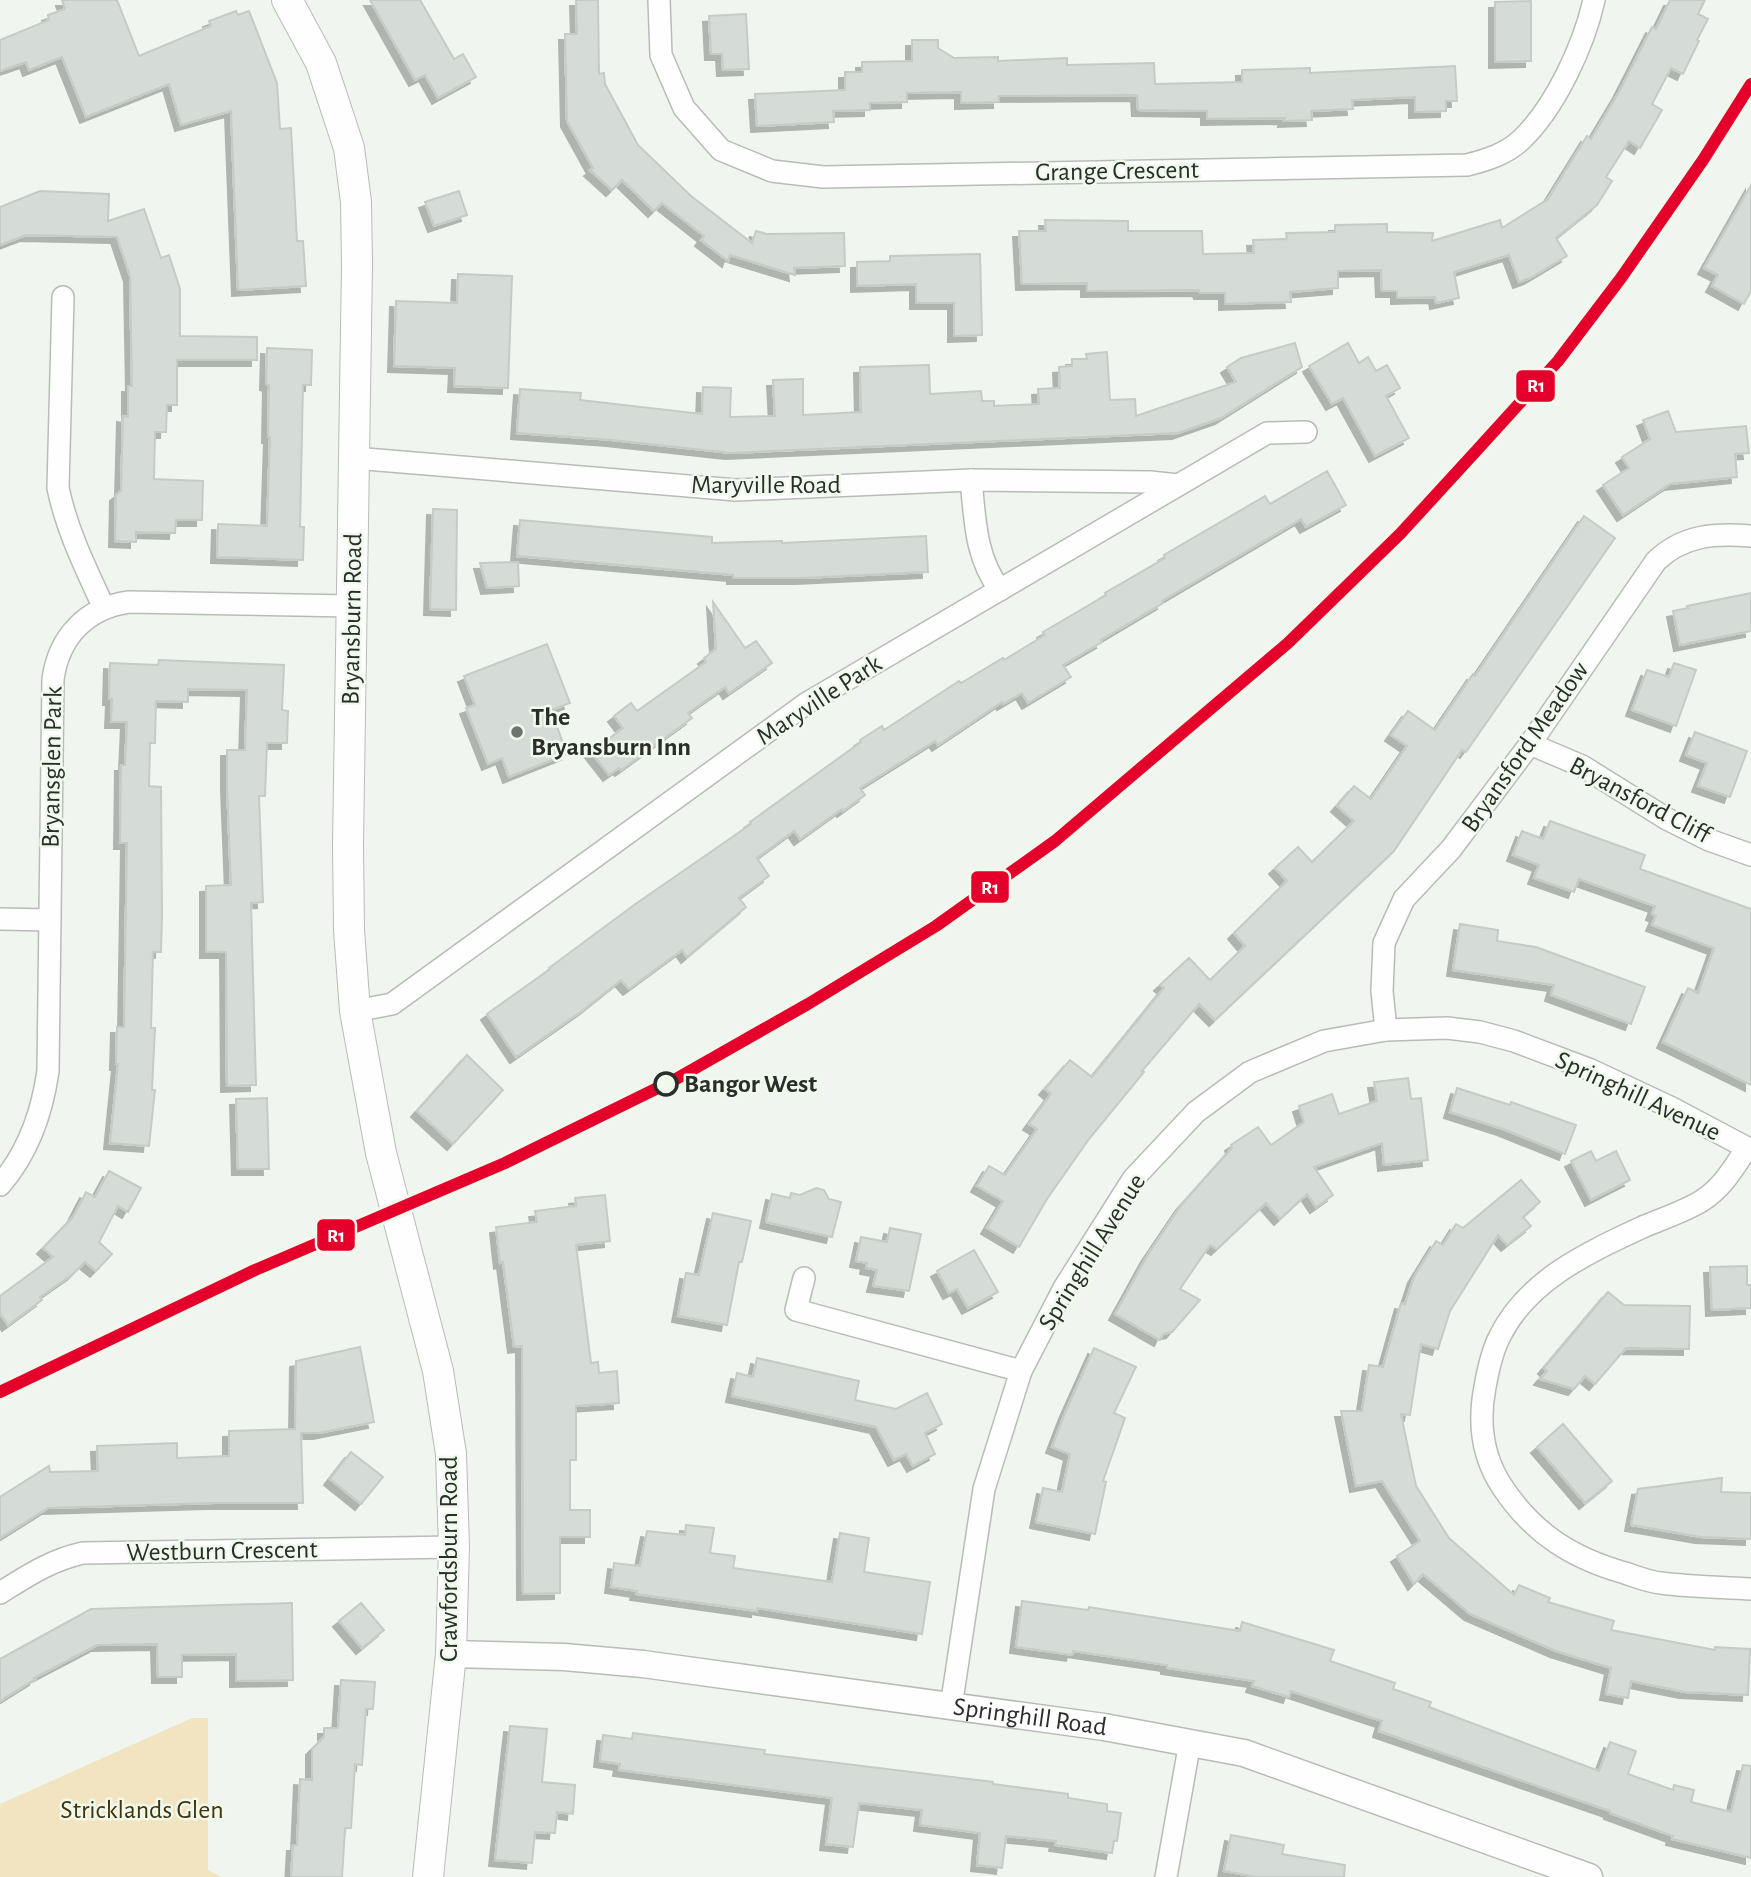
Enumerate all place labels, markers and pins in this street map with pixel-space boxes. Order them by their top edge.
place label: The Bryansburn Inn [531,704,691,760]
marker: The Bryansburn Inn [509,724,525,740]
place label: Bangor West [684,1071,817,1097]
marker: Bangor West [654,1072,678,1096]

